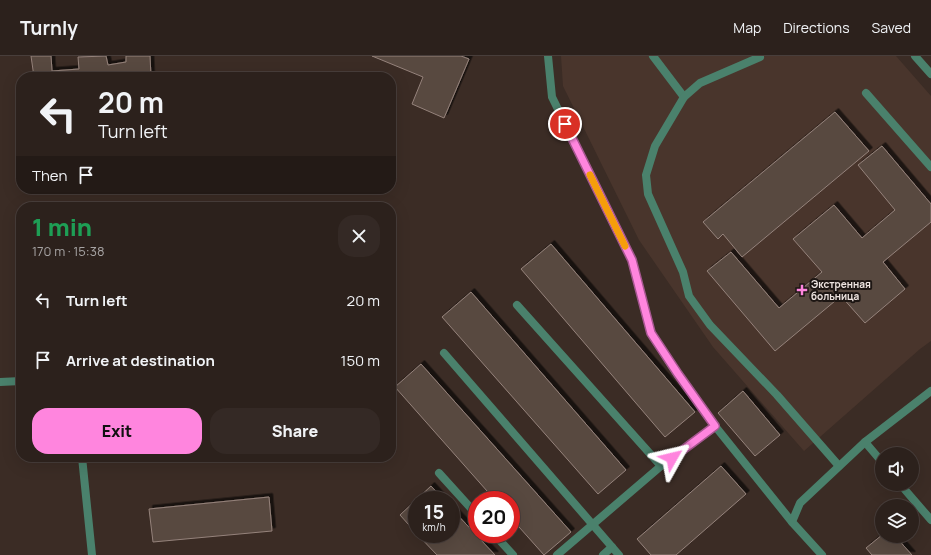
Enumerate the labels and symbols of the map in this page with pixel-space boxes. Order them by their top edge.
pin [548,107,582,141]
place label: Экстренная больница [811,277,871,303]
marker: Экстренная больница [796,284,808,296]
position arrow [651,437,693,479]
speed limit sign: 20 [468,491,520,543]

